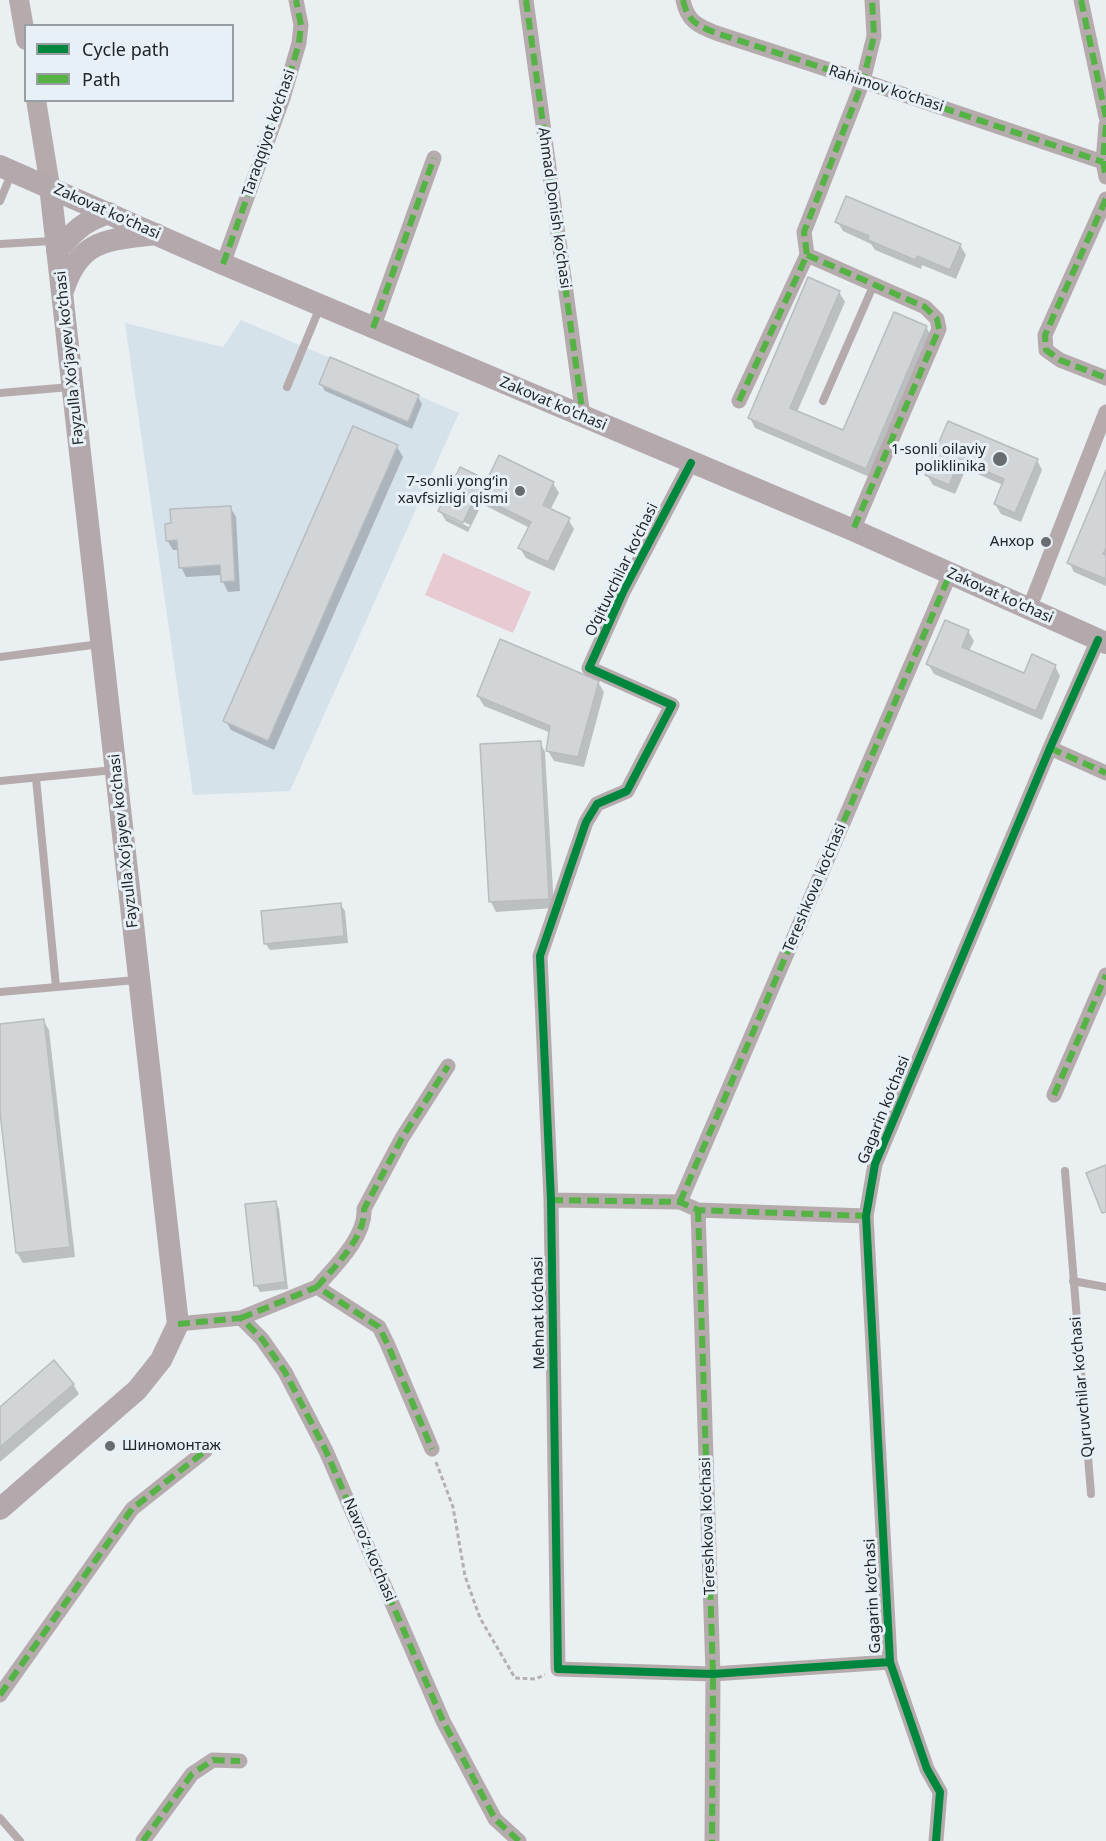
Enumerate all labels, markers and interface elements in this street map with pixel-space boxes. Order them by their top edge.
legend [24,24,234,102]
text: Cycle path [82,37,169,61]
street label: Rahimov ko‘chasi [826,62,946,116]
text: Path [82,67,121,91]
street label: Taraqqiyot ko‘chasi [239,67,299,199]
street label: Ahmad Donish ko‘chasi [534,126,574,290]
street label: Zakovat ko'chasi [51,180,163,244]
street label: Fayzulla Xo‘jayev ko‘chasi [52,270,88,446]
street label: Zakovat ko'chasi [497,373,609,435]
place label: 1-sonli oilaviy poliklinika [891,441,986,476]
marker: 1-sonli oilaviy poliklinika [991,450,1009,468]
place label: 7-sonli yong‘in xavfsizligi qismi [398,473,508,508]
marker: 7-sonli yong‘in xavfsizligi qismi [513,484,527,498]
street label: O‘qituvchilar ko‘chasi [582,500,662,640]
place label: Анхор [990,533,1034,551]
marker: Анхор [1039,535,1053,549]
street label: Zakovat ko'chasi [944,564,1056,628]
street label: Fayzulla Xo‘jayev ko‘chasi [106,753,142,929]
street label: Tereshkova ko‘chasi [780,821,850,955]
street label: Gagarin ko‘chasi [854,1053,914,1167]
street label: Mehnat ko‘chasi [529,1256,549,1370]
street label: Quruvchilar ko‘chasi [1067,1316,1097,1458]
place label: Шиномонтаж [122,1437,221,1455]
marker: Шиномонтаж [103,1439,117,1453]
street label: Tereshkova ko‘chasi [697,1457,719,1595]
street label: Navro‘z ko‘chasi [339,1496,399,1604]
street label: Gagarin ko‘chasi [861,1538,885,1654]

